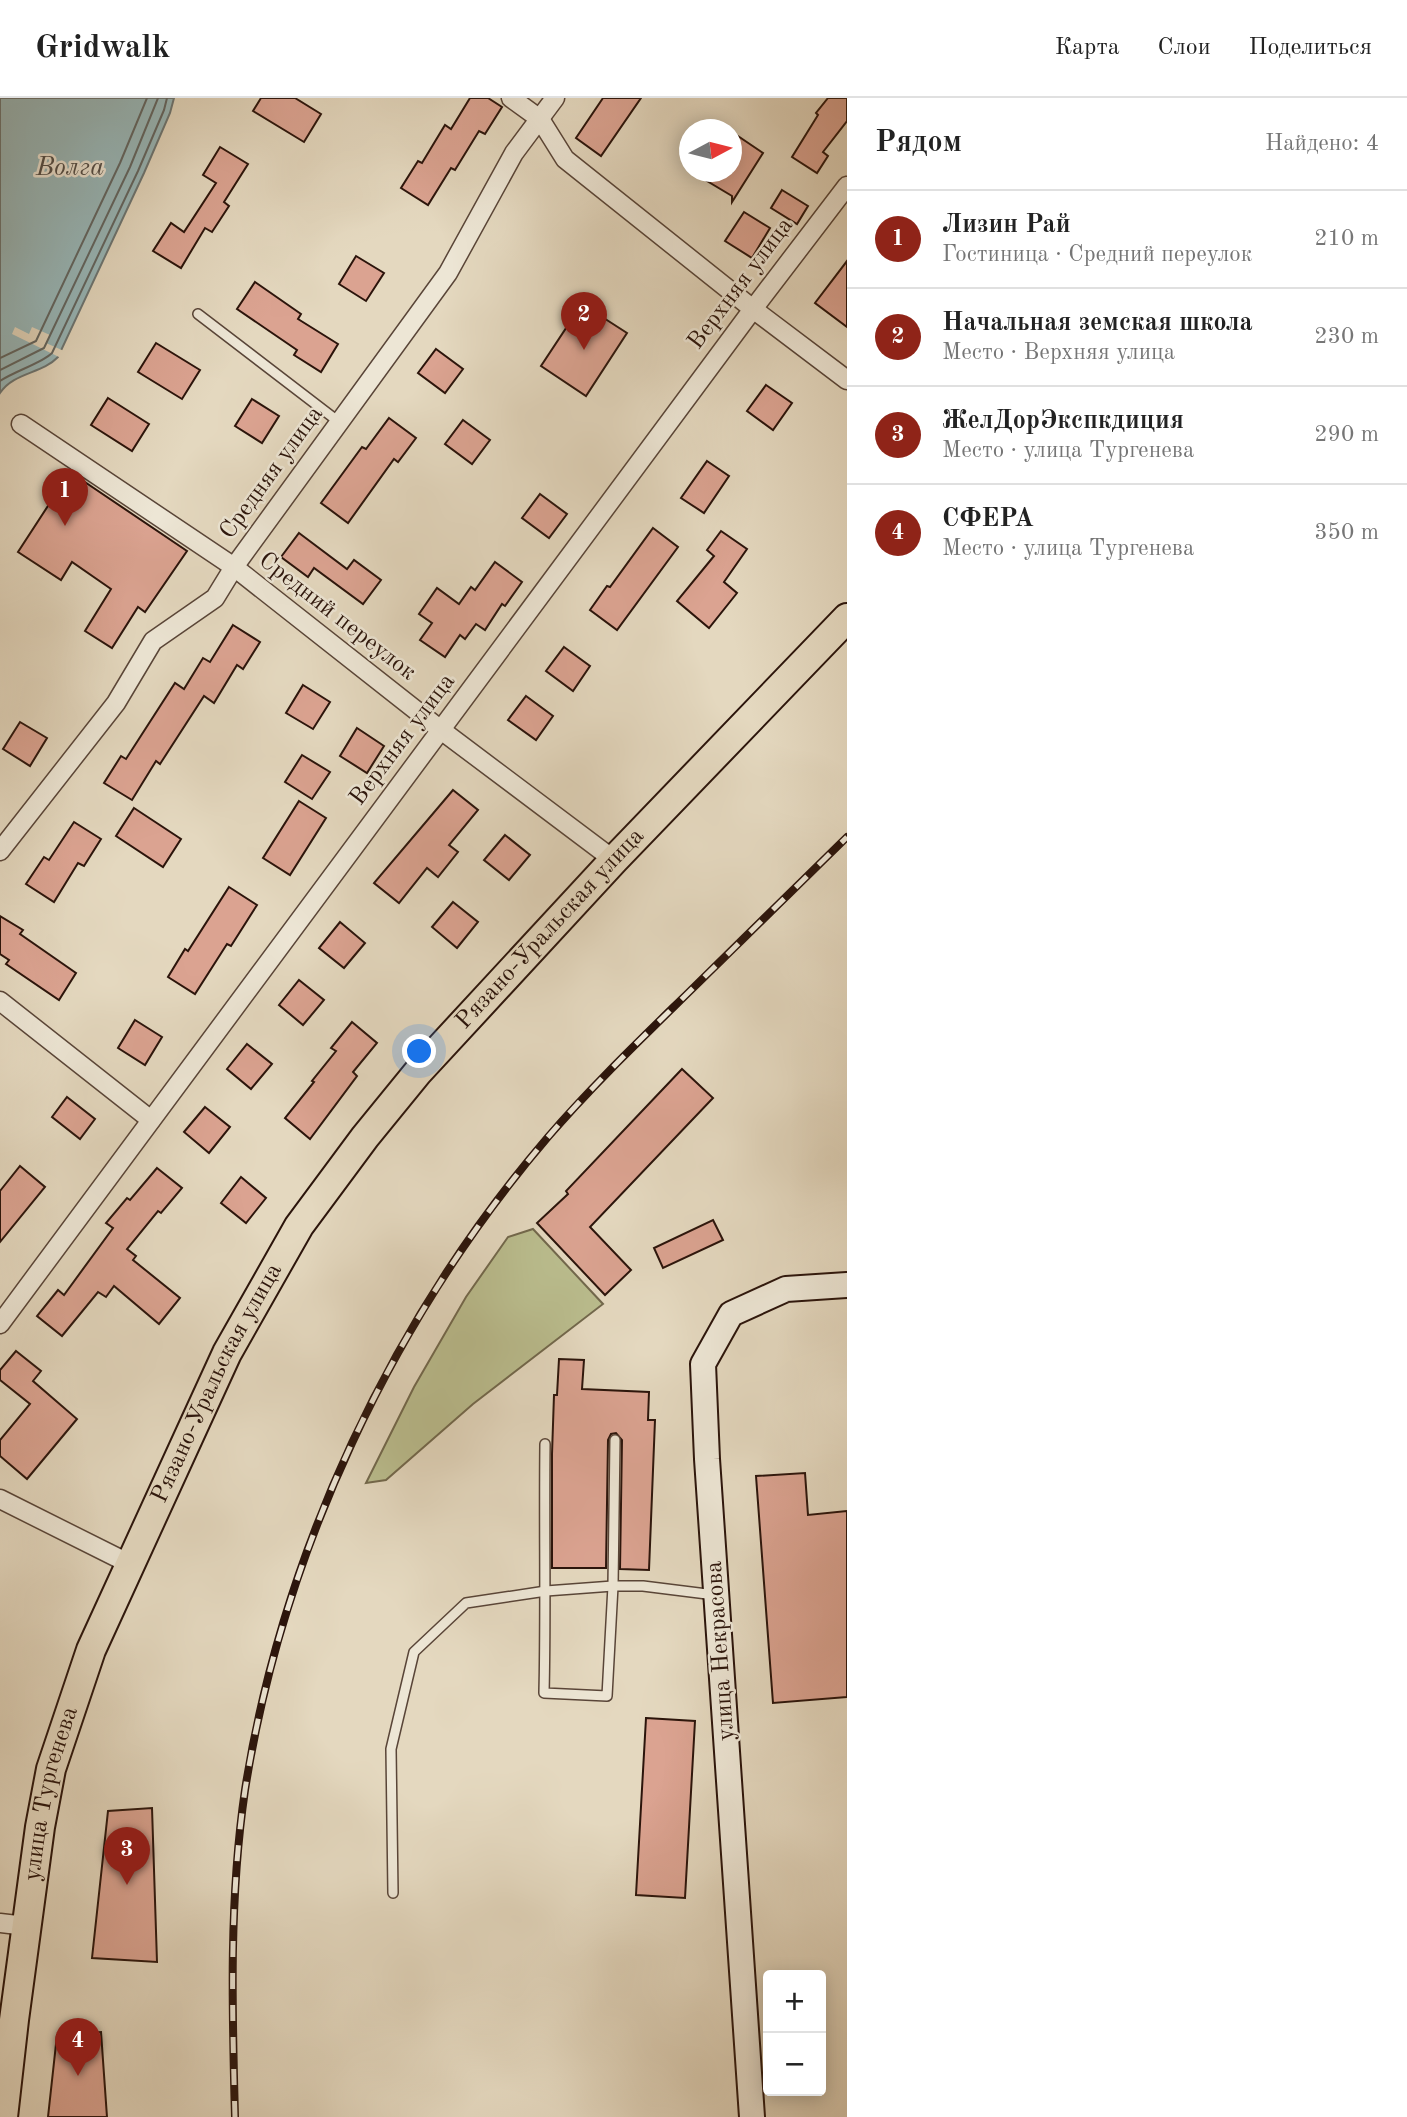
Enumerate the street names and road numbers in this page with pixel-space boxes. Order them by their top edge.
street label: Верхняя улица [684,214,798,354]
street label: Средняя улица [216,402,328,544]
street label: Средний переулок [254,548,420,686]
street label: Верхняя улица [346,670,460,810]
street label: Рязано-Уральская улица [452,824,649,1034]
street label: Рязано-Уральская улица [148,1260,287,1507]
street label: улица Некрасова [703,1560,739,1742]
street label: улица Тургенева [21,1704,83,1883]

